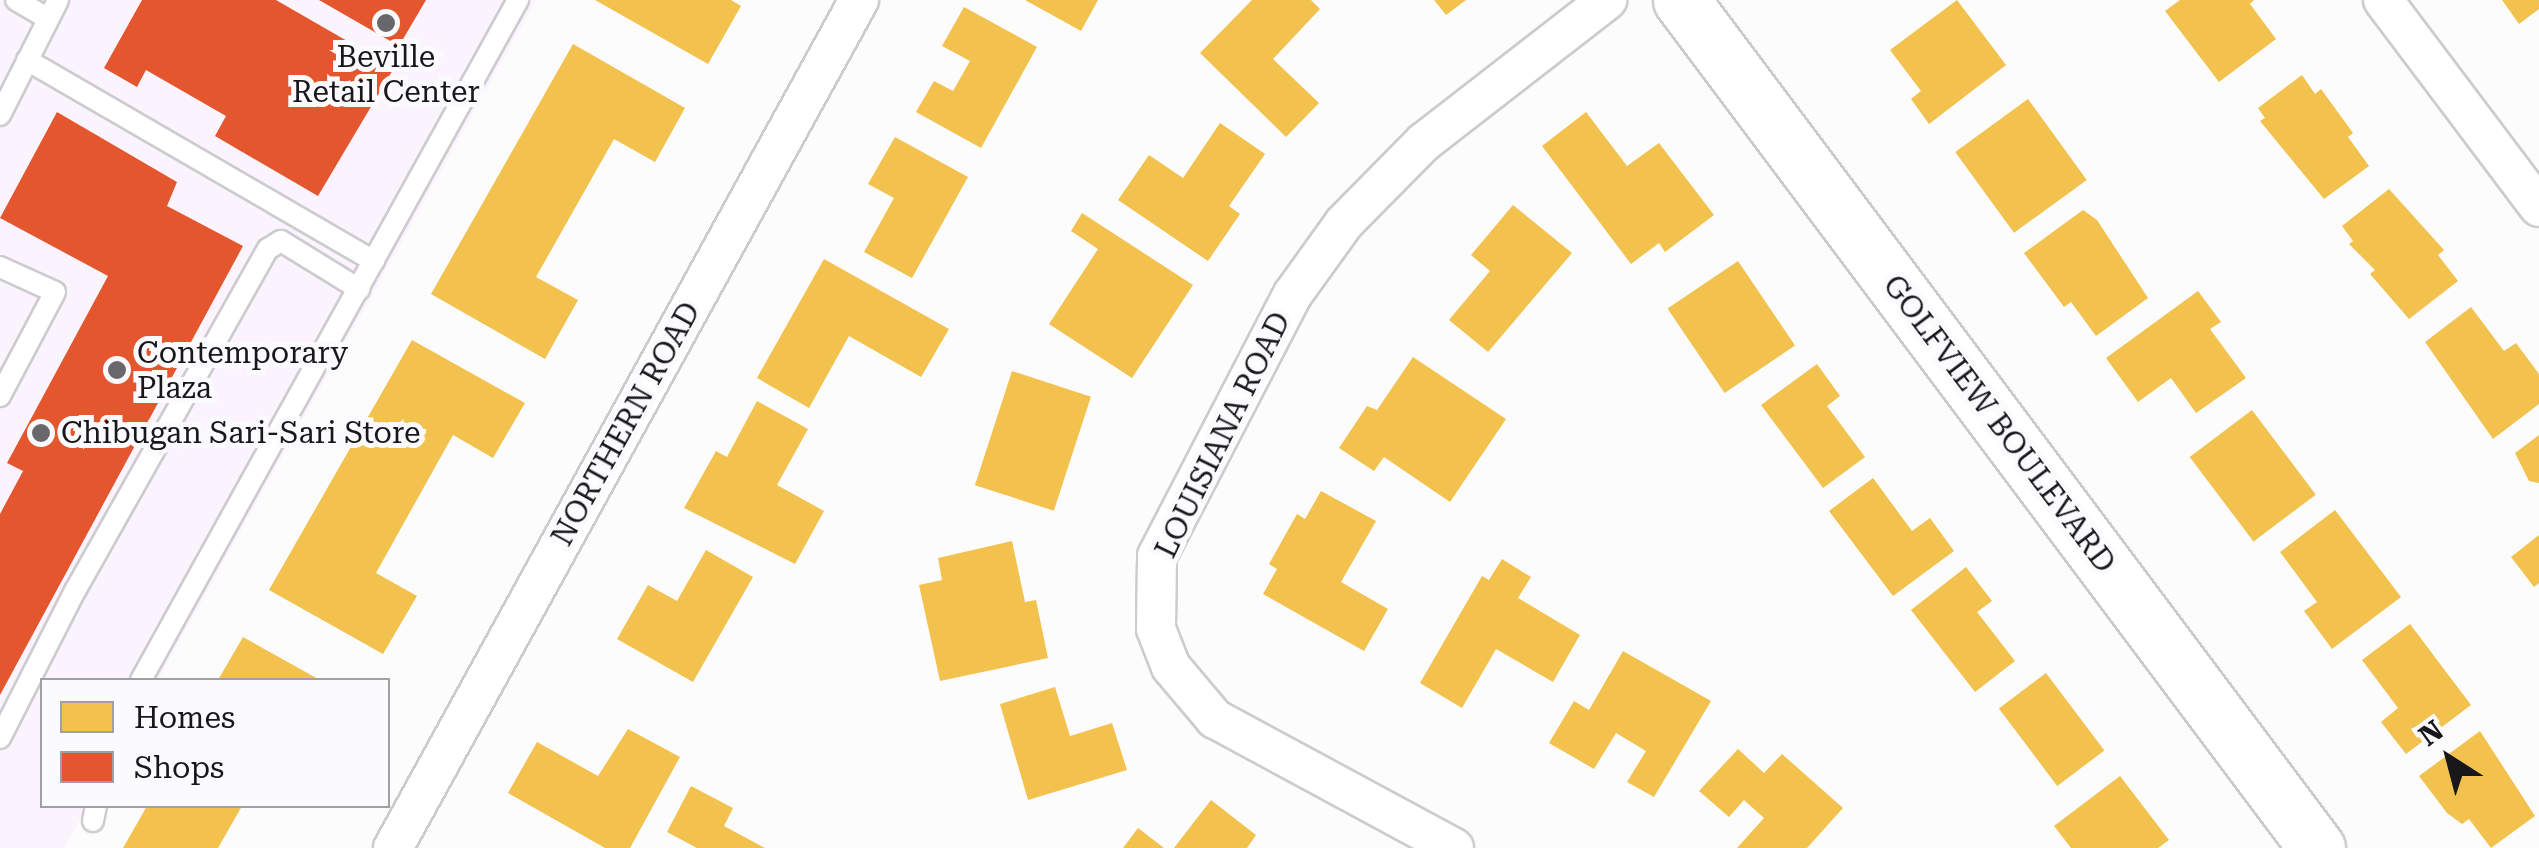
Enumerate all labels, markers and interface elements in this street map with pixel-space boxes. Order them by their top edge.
marker: Beville Retail Center [375,12,397,34]
place label: Beville Retail Center [292,39,480,110]
street label: GOLFVIEW BOULEVARD [1875,268,2123,580]
street label: NORTHERN ROAD [544,296,708,552]
street label: LOUISIANA ROAD [1148,306,1298,564]
place label: Contemporary Plaza [137,335,348,406]
marker: Contemporary Plaza [106,359,128,381]
place label: Chibugan Sari-Sari Store [61,415,420,451]
marker: Chibugan Sari-Sari Store [30,422,52,444]
legend [40,678,390,808]
text: Homes [134,700,235,735]
north arrow [2399,708,2499,808]
text: N [2413,714,2449,753]
text: Shops [134,750,224,785]

